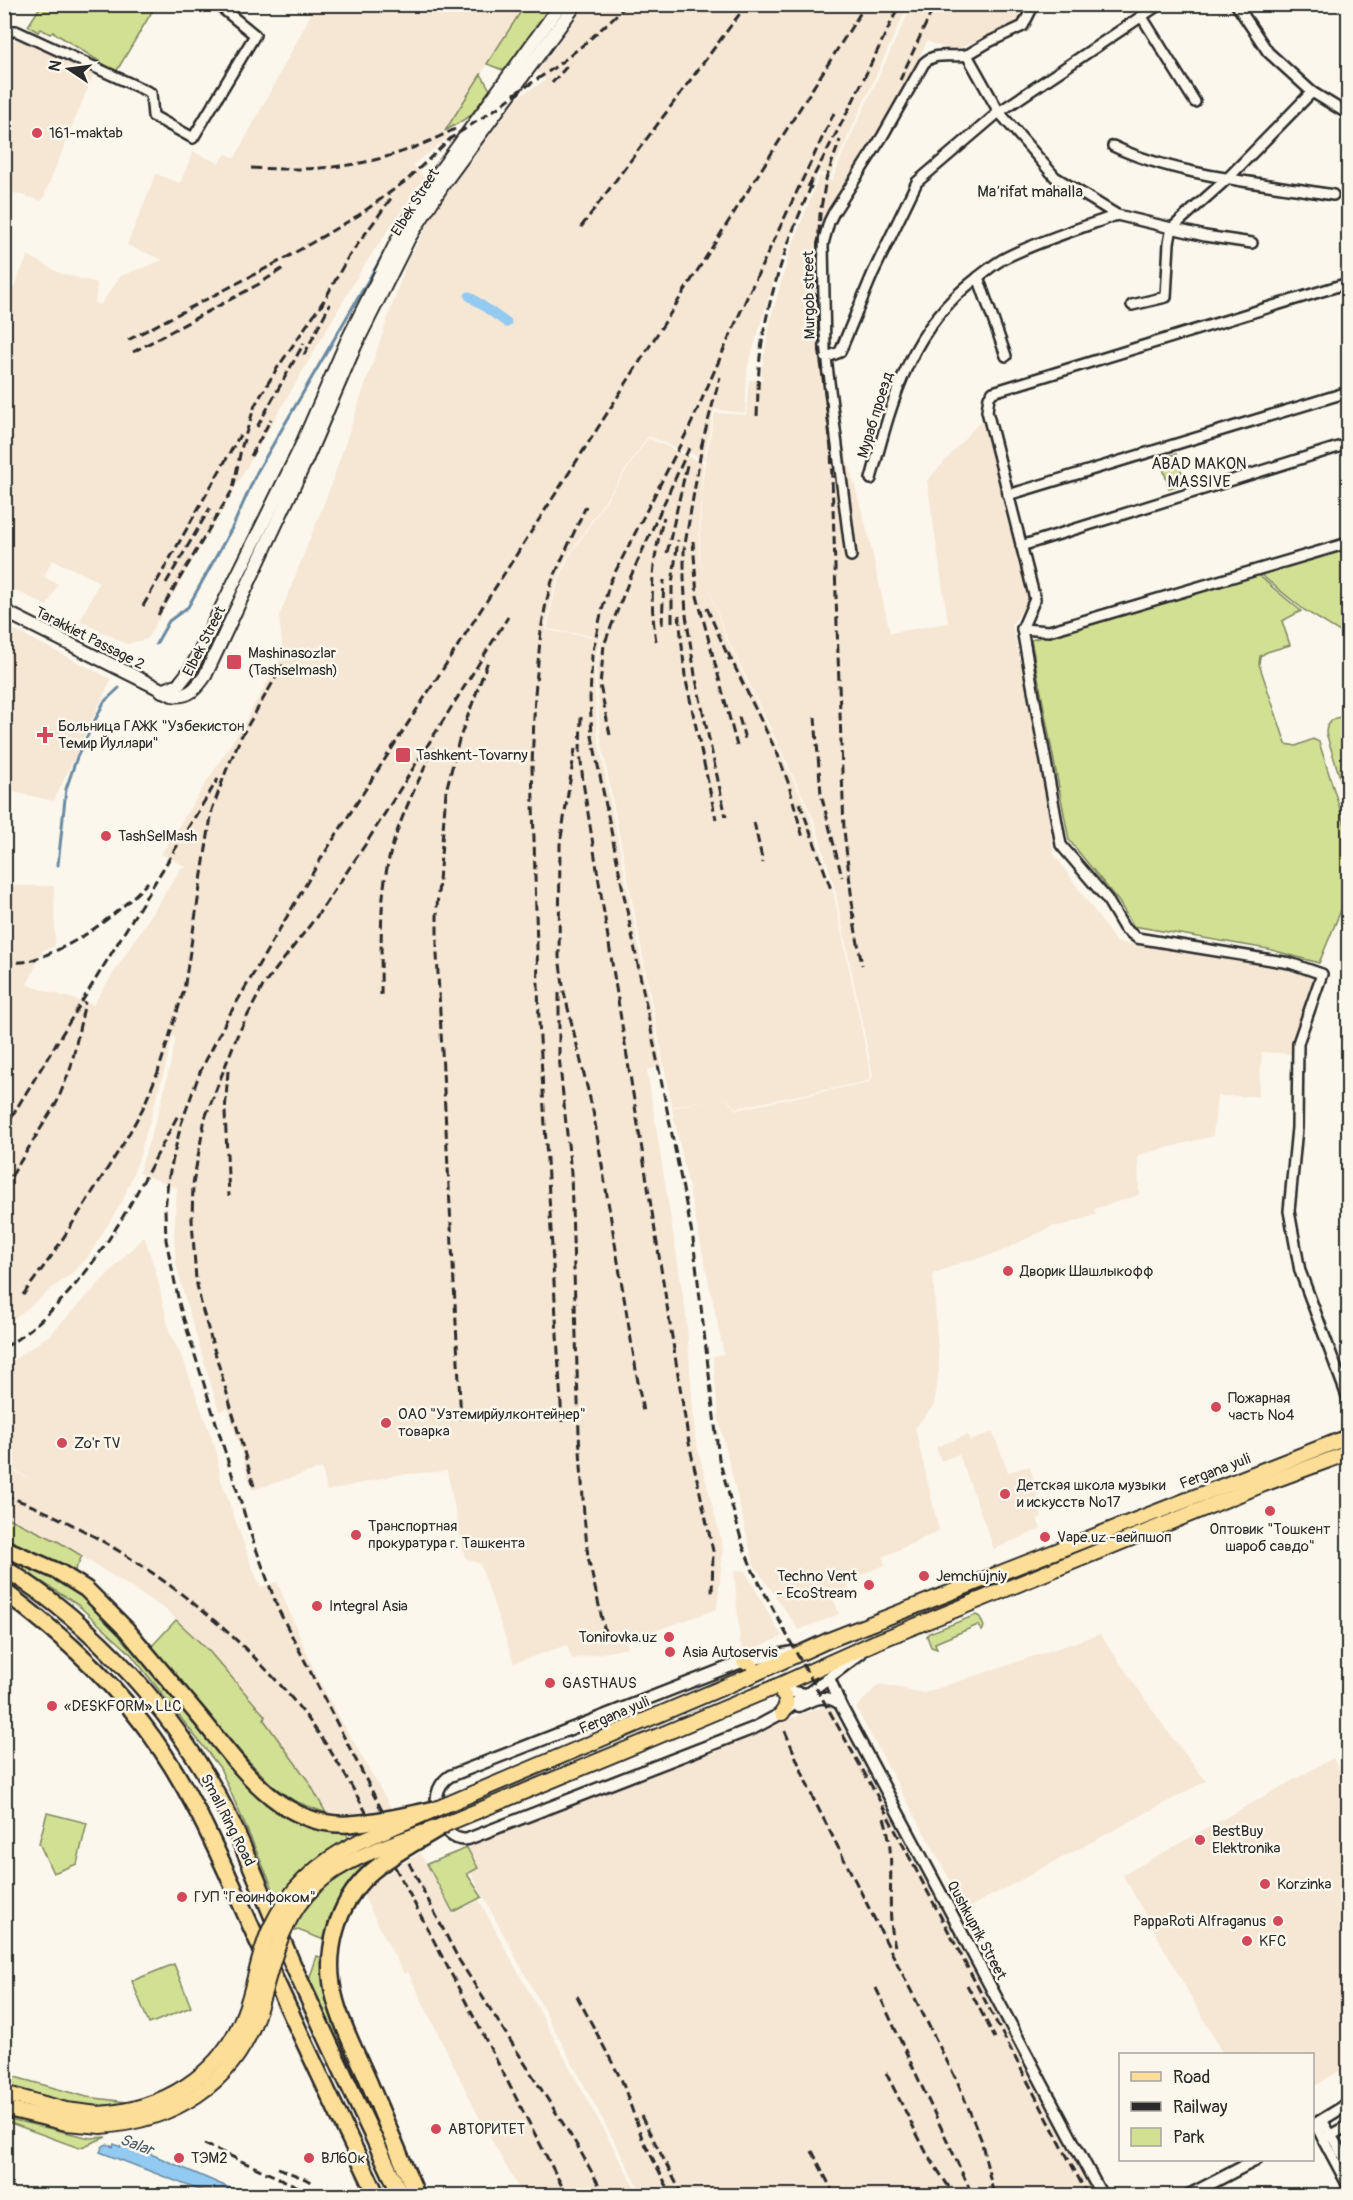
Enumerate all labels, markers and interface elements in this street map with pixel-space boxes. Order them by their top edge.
north arrow [39,39,99,99]
text: N [44,58,66,73]
place label: 161-maktab [49,124,123,143]
marker: 161-maktab [30,126,44,140]
street label: Elbek Street [387,164,444,240]
district label: Maʼrifat mahalla [977,182,1083,202]
street label: Murgob street [799,250,820,339]
street label: Мураб проезд [853,370,898,461]
district label: ABAD MAKON MASSIVE [1151,454,1247,492]
street label: Elbek Street [179,602,231,680]
street label: Tarakkiet Passage 2 [32,603,148,674]
place label: Mashinasozlar (Tashselmash) [248,644,338,680]
marker: Mashinasozlar (Tashselmash) [225,653,243,671]
place label: Больница ГАЖК "Узбекистон Темир Йуллари" [58,717,245,753]
marker: Больница ГАЖК "Узбекистон Темир Йуллари" [36,726,54,744]
marker: Tashkent-Tovarny [394,746,412,764]
place label: Tashkent-Tovarny [416,746,528,765]
place label: TashSelМash [118,827,197,846]
marker: TashSelМash [99,829,113,843]
place label: Дворик Шашлыкофф [1019,1262,1154,1281]
marker: Дворик Шашлыкофф [1001,1264,1015,1278]
place label: Пожарная часть №4 [1228,1389,1295,1425]
marker: Пожарная часть №4 [1209,1400,1223,1414]
place label: ОАО "Узтемирйулконтейнер" товарка [398,1405,586,1441]
marker: ОАО "Узтемирйулконтейнер" товарка [379,1416,393,1430]
place label: Zo'r TV [74,1434,121,1453]
marker: Zo'r TV [55,1436,69,1450]
street label: Fergana yuli [1177,1449,1254,1494]
place label: Детская школа музыки и искусств №17 [1016,1476,1166,1512]
marker: Детская школа музыки и искусств №17 [998,1487,1012,1501]
marker: Оптовик "Тошкент шароб савдо" [1263,1504,1277,1518]
place label: Транспортная прокуратура г. Ташкента [368,1517,525,1553]
place label: Оптовик "Тошкент шароб савдо" [1209,1520,1331,1556]
marker: Транспортная прокуратура г. Ташкента [349,1528,363,1542]
place label: Vape.uz -вейпшоп [1057,1528,1172,1547]
marker: Vape.uz -вейпшоп [1038,1530,1052,1544]
place label: Techno Vent - EcoStream [776,1567,858,1603]
place label: Jemchujniy [936,1567,1008,1586]
marker: Jemchujniy [917,1569,931,1583]
marker: Techno Vent - EcoStream [862,1578,876,1592]
place label: Integral Asia [329,1597,408,1616]
marker: Integral Asia [310,1599,324,1613]
place label: Tonirovka.uz [579,1628,657,1647]
marker: Tonirovka.uz [662,1630,676,1644]
place label: Asia Autoservis [682,1643,778,1662]
marker: Asia Autoservis [663,1645,677,1659]
place label: GASTHAUS [562,1674,637,1693]
marker: GASTHAUS [543,1676,557,1690]
street label: Fergana yuli [576,1692,652,1739]
place label: «DESKFORM» LLC [64,1697,182,1716]
marker: «DESKFORM» LLC [45,1699,59,1713]
street label: Small Ring Road [196,1771,259,1870]
place label: BestBuy Elektronika [1212,1822,1280,1858]
marker: BestBuy Elektronika [1193,1833,1207,1847]
place label: Korzinka [1277,1875,1332,1894]
street label: Qushkuprik Street [942,1877,1011,1984]
marker: Korzinka [1258,1877,1272,1891]
place label: ГУП "Геоинфоком" [194,1888,316,1907]
marker: ГУП "Геоинфоком" [175,1890,189,1904]
place label: PappaRoti Alfraganus [1133,1912,1266,1931]
marker: PappaRoti Alfraganus [1271,1914,1285,1928]
place label: KFC [1259,1932,1286,1951]
marker: KFC [1240,1934,1254,1948]
legend [1119,2053,1314,2161]
text: Road [1173,2066,1210,2089]
text: Railway [1173,2096,1228,2119]
place label: АВТОРИТЕТ [448,2120,525,2139]
marker: АВТОРИТЕТ [429,2122,443,2136]
text: Park [1173,2126,1205,2149]
water label: Salar [117,2130,158,2161]
place label: ТЭМ2 [191,2149,228,2168]
place label: ВЛ60к [321,2149,365,2168]
marker: ТЭМ2 [172,2151,186,2165]
marker: ВЛ60к [302,2151,316,2165]

